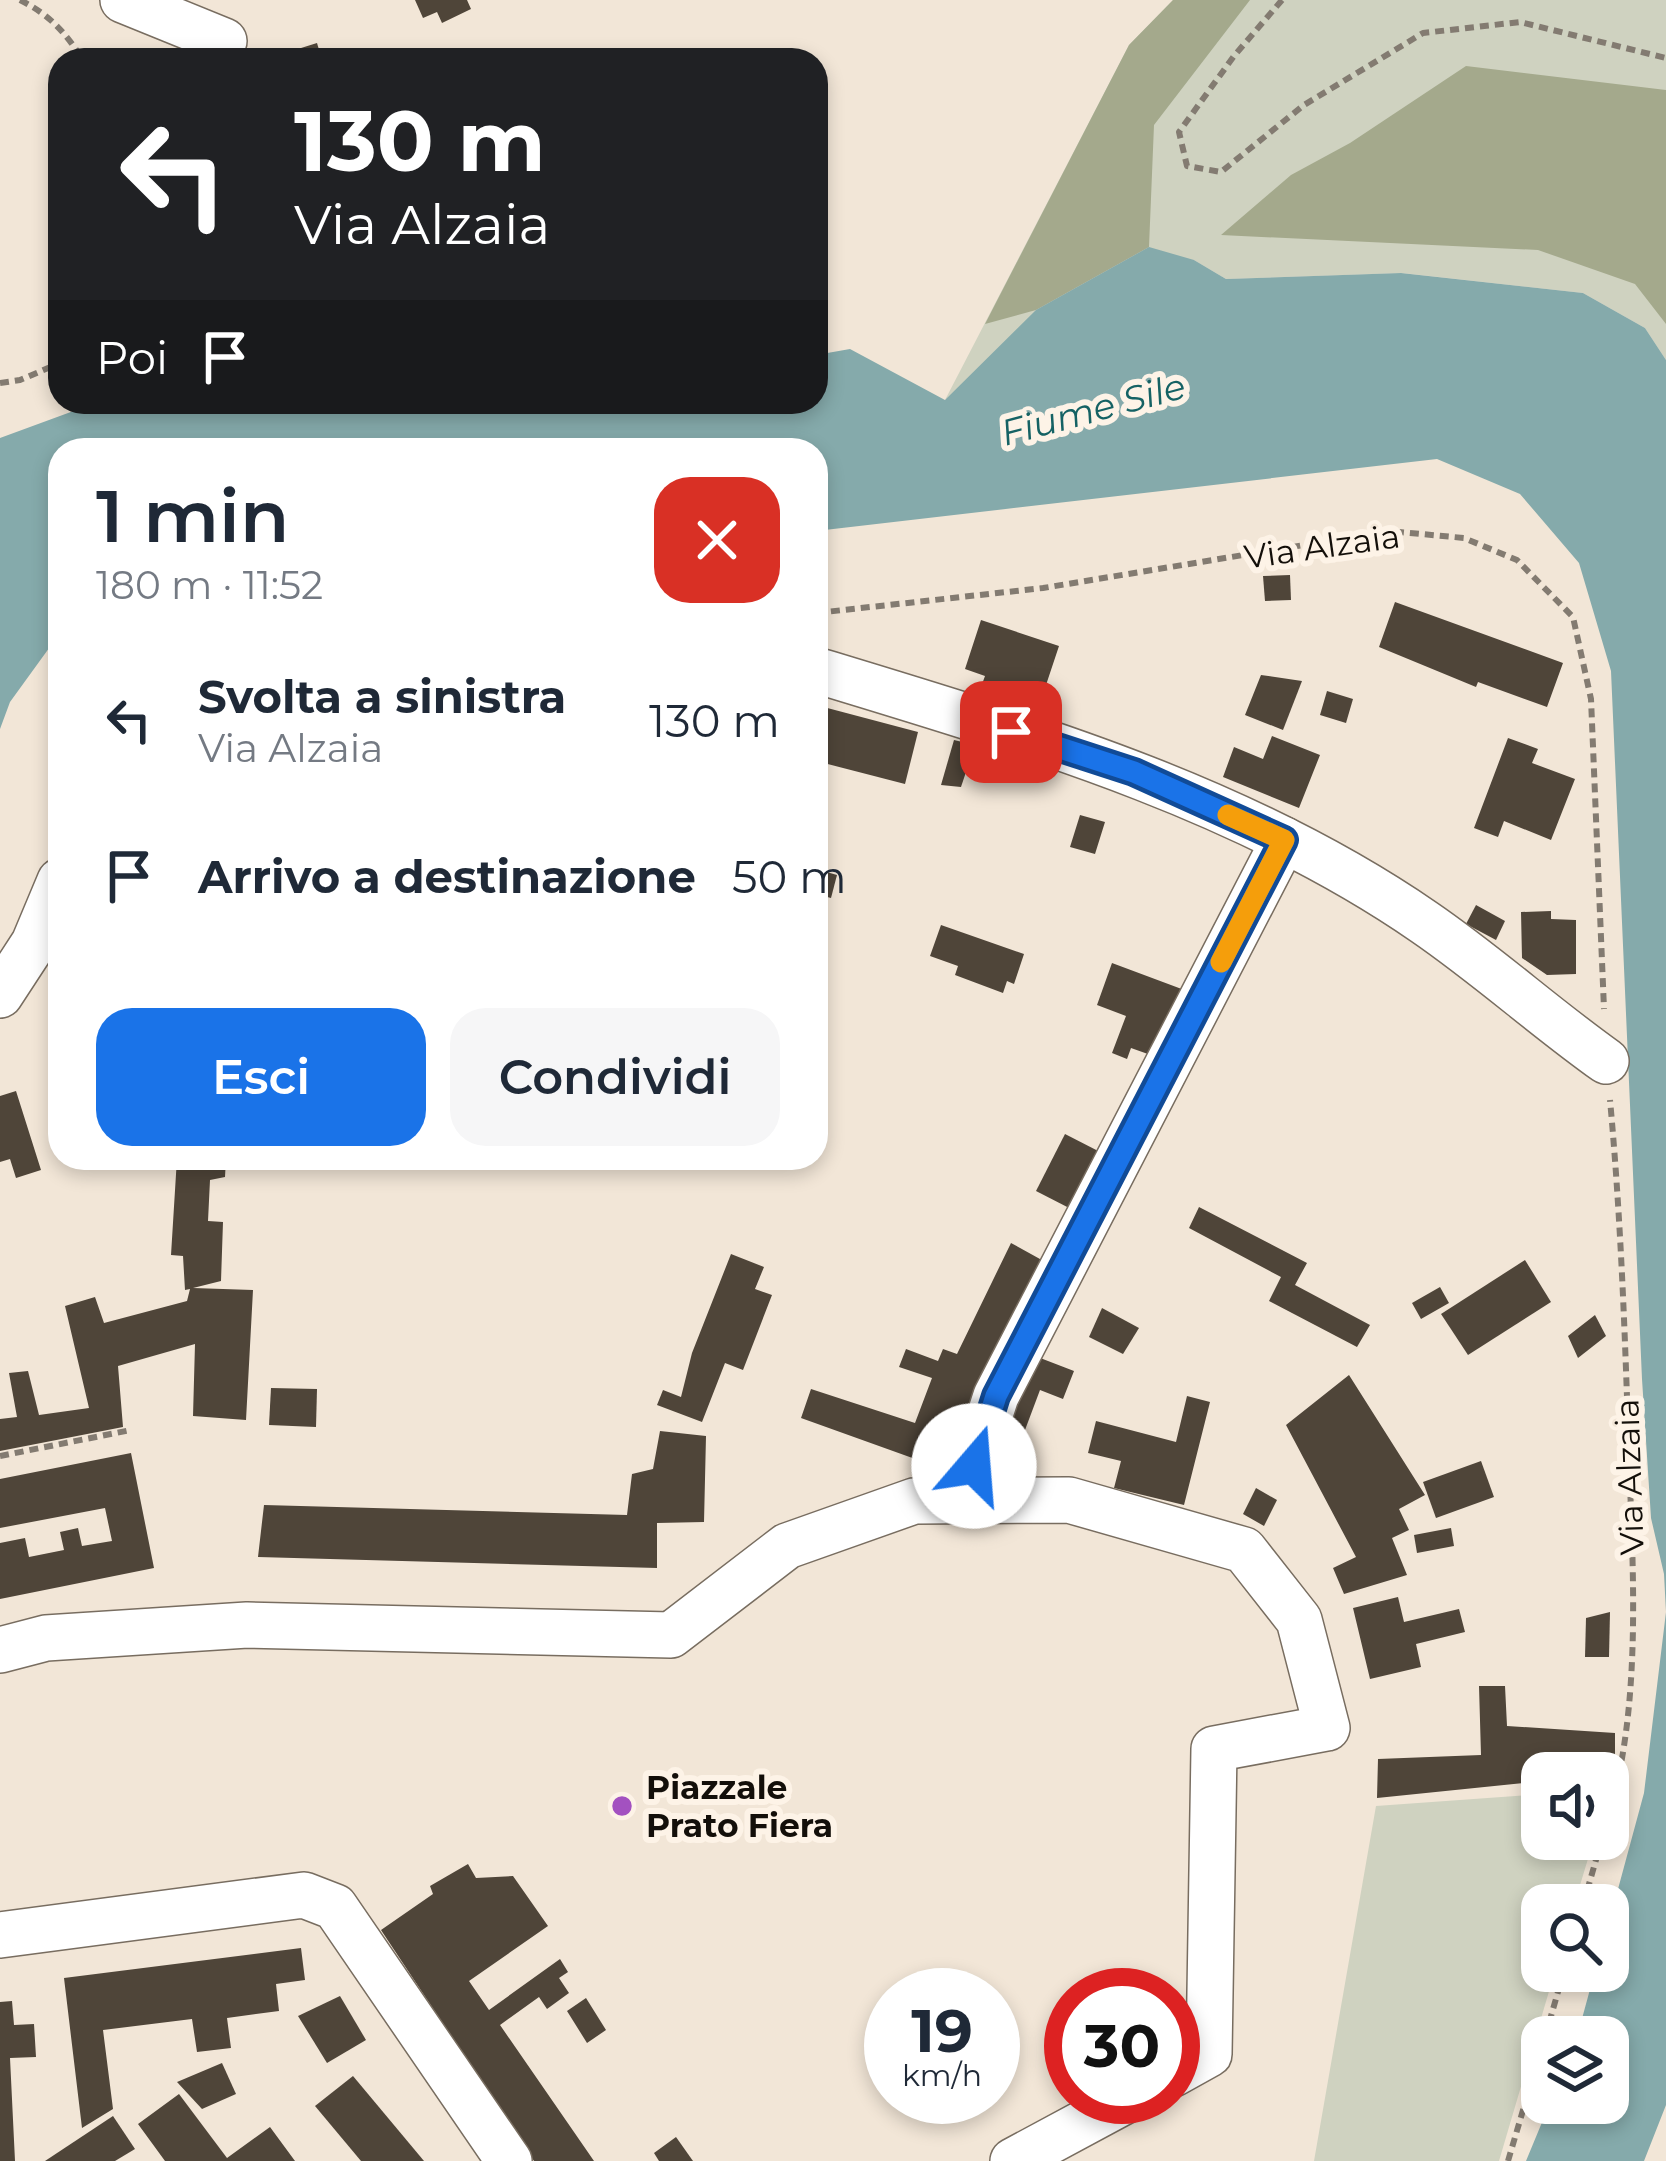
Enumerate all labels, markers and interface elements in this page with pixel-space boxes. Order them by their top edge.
text: 130 m [294,90,546,192]
icon: left [96,96,252,252]
text: Via Alzaia [294,192,550,258]
icon: arrive [192,324,258,390]
text: Poi [96,330,168,385]
water label: Fiume Sile [996,363,1190,455]
text: 1 min [96,472,289,560]
button: close [654,477,780,603]
street label: Via Alzaia [1242,515,1402,577]
text: 180 m · 11:52 [96,561,323,609]
text: Svolta a sinistra [198,669,566,724]
pin [960,681,1062,783]
icon: left [96,687,162,753]
text: 130 m [649,693,780,748]
icon: arrive [978,699,1044,765]
text: Via Alzaia [198,724,383,772]
icon: arrive [96,843,162,909]
text: Arrivo a destinazione [198,849,696,904]
text: 50 m [732,849,847,904]
button: Esci [96,1008,426,1146]
button: Condividi [450,1008,780,1146]
street label: Via Alzaia [1606,1398,1652,1556]
position arrow [911,1403,1037,1529]
map controls [1521,1752,1629,2124]
button: sound [1521,1752,1629,1860]
place label: Piazzale Prato Fiera [646,1767,833,1845]
marker: Piazzale Prato Fiera [609,1793,635,1819]
button: search [1521,1884,1629,1992]
speed limit sign: 30 [1044,1968,1200,2124]
text: 19 [911,1994,973,2067]
button: layers [1521,2016,1629,2124]
text: km/h [902,2057,982,2094]

